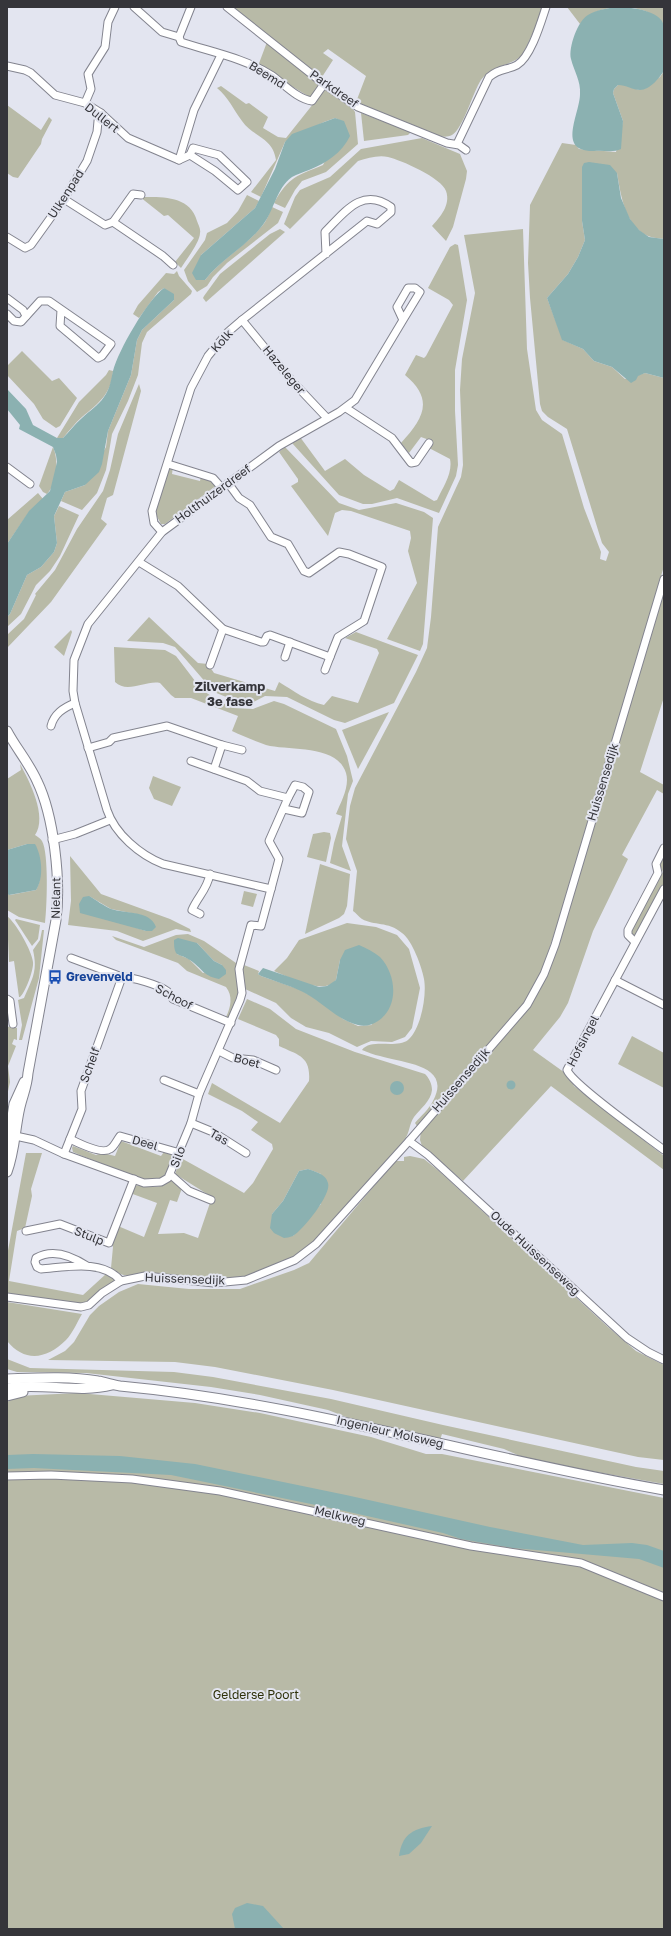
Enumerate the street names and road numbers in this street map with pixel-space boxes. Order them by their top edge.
street label: Beemd [246,58,288,92]
street label: Parkdreef [307,66,362,111]
street label: Dullert [82,99,123,136]
street label: Ulkenpad [44,167,87,221]
street label: Kolk [207,326,236,355]
street label: Hazeleger [260,342,309,397]
street label: Holthuizerdreef [172,461,254,526]
street label: Huissensedijk [584,741,622,823]
street label: Nielant [48,877,63,919]
street label: Schoof [153,980,196,1013]
street label: Hofsingel [563,1012,602,1069]
street label: Huissensedijk [429,1044,493,1115]
street label: Schelf [76,1045,103,1085]
street label: Boet [232,1050,262,1071]
street label: Tas [207,1125,231,1148]
street label: Deel [130,1132,160,1153]
street label: Silo [167,1144,188,1170]
street label: Oude Huissenseweg [487,1207,583,1298]
street label: Stulp [72,1223,106,1248]
street label: Huissensedijk [144,1270,226,1287]
street label: Ingenieur Molsweg [335,1412,445,1451]
street label: Melkweg [313,1502,367,1529]

